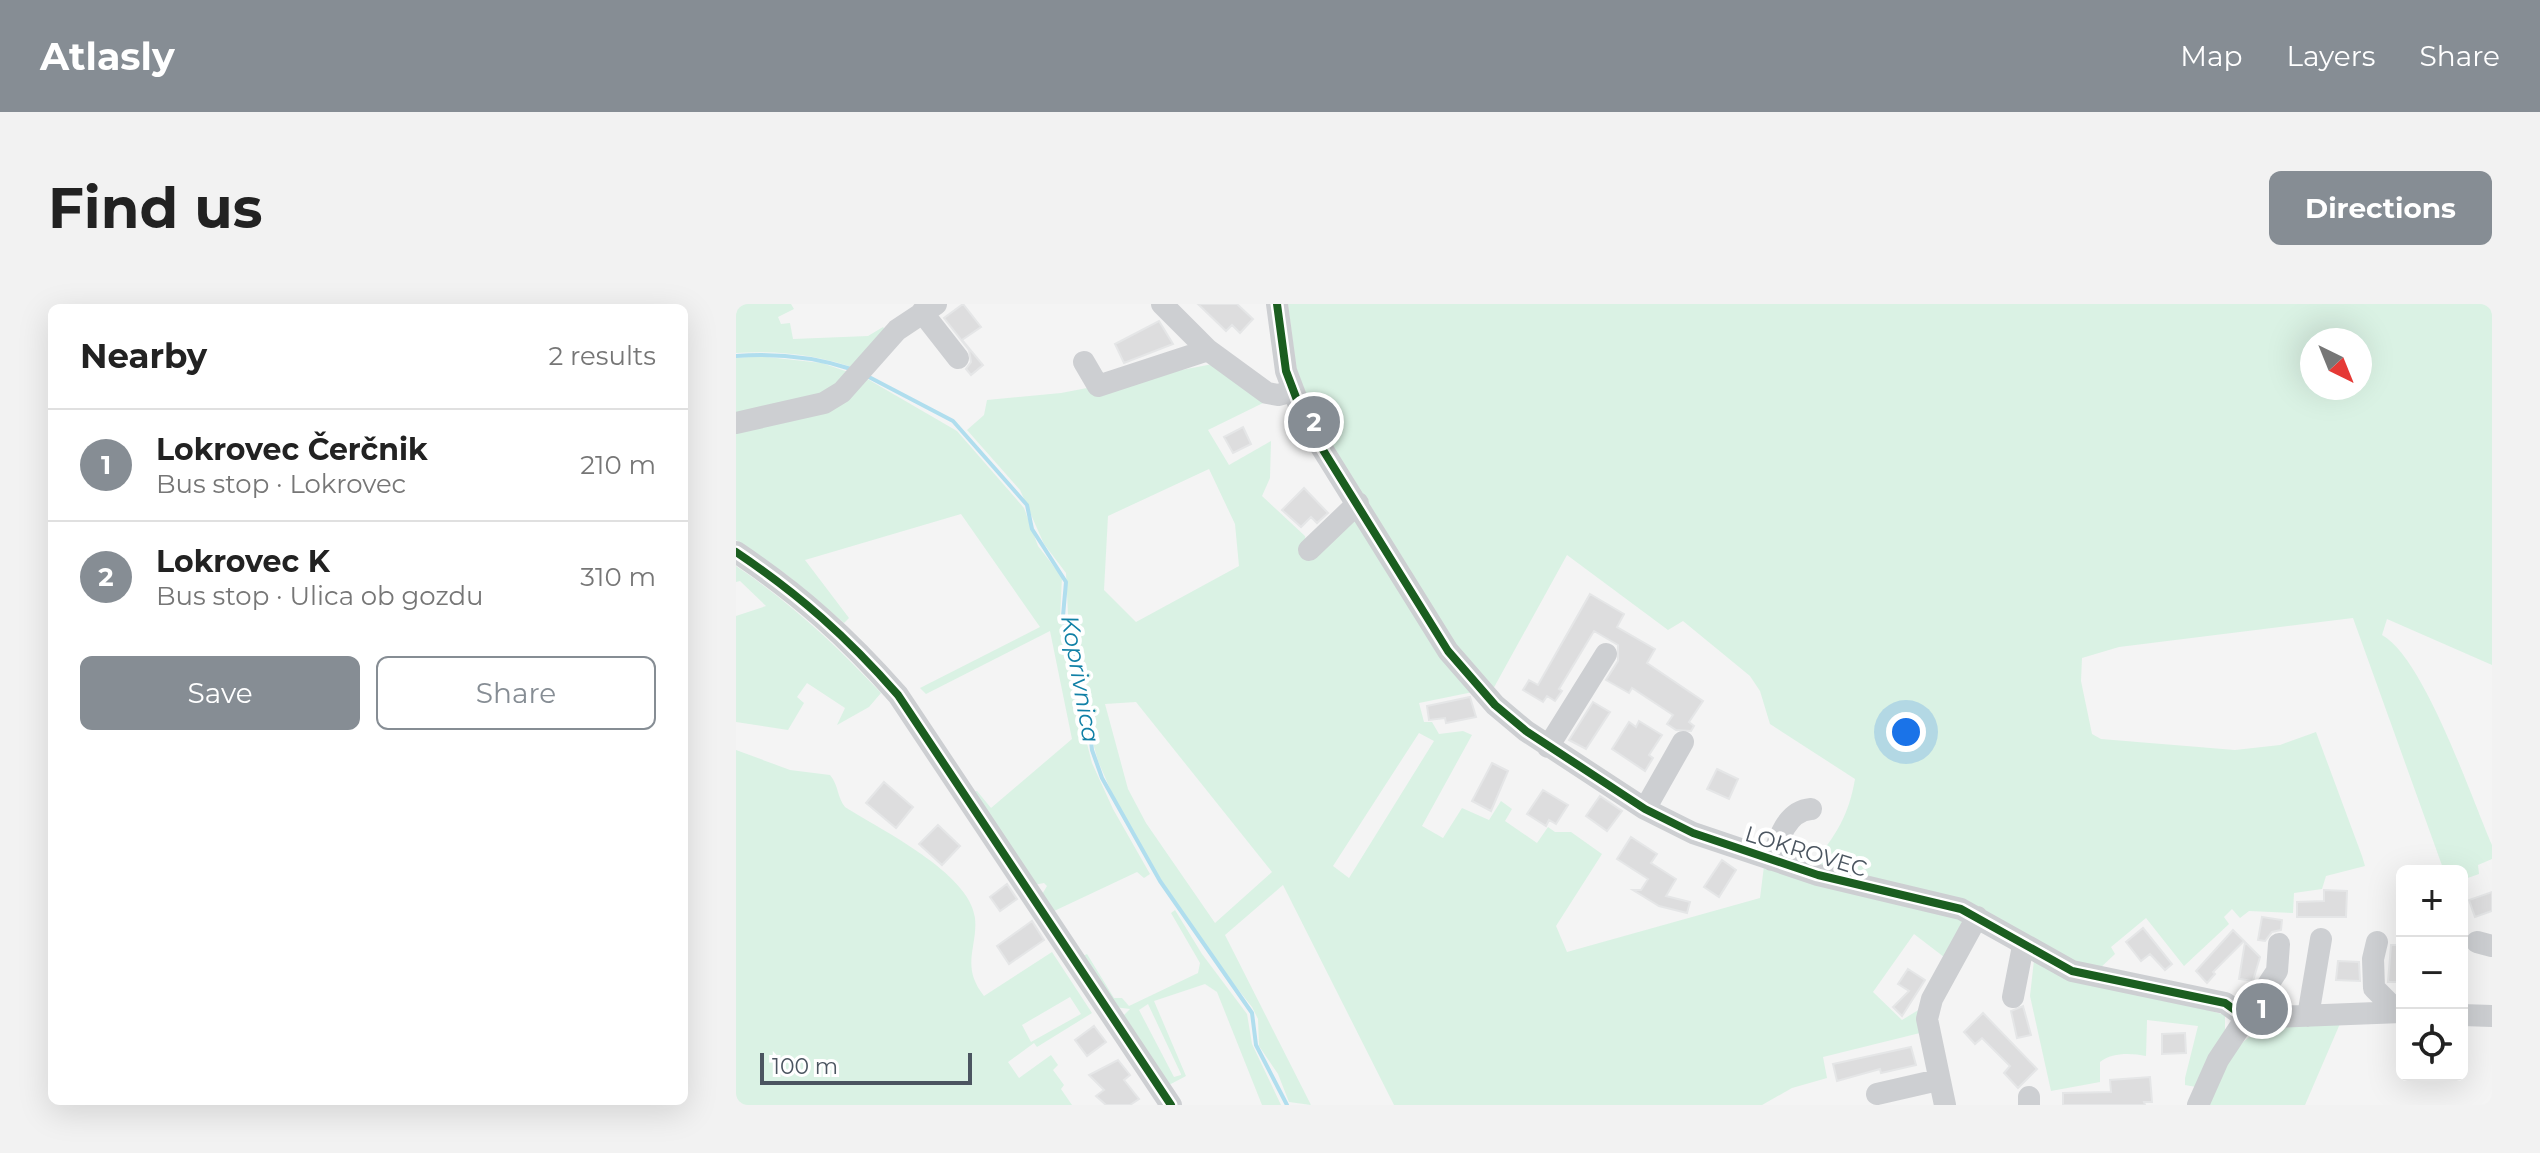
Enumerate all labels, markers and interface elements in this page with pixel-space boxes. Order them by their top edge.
text: Atlasly [40,33,175,80]
text: Map [2180,39,2243,73]
text: Layers [2287,39,2376,73]
text: Share [2420,39,2500,73]
button: Directions [2269,171,2492,245]
text: Find us [48,174,262,242]
north arrow [2300,328,2372,400]
text: Nearby [80,335,207,377]
text: 2 results [548,340,656,372]
pin: 2 [1288,392,1340,452]
text: Lokrovec Čerčnik [156,431,428,468]
text: 1 [101,449,111,481]
text: 210 m [580,449,656,481]
text: Bus stop · Lokrovec [156,468,406,500]
text: Lokrovec K [156,543,330,580]
text: 2 [98,561,114,593]
text: 310 m [580,561,656,593]
text: Bus stop · Ulica ob gozdu [156,580,484,612]
water label: Koprivnica [1055,613,1106,745]
button: Save [80,656,360,730]
button: Share [376,656,656,730]
your location [1886,712,1926,752]
street label: LOKROVEC [1742,820,1870,883]
map controls [2396,865,2468,1081]
button: + [2396,865,2468,937]
button: − [2396,937,2468,1009]
pin: 1 [2236,979,2288,1039]
button: locate [2396,1009,2468,1081]
scale bar [760,1049,972,1085]
text: 100 m [772,1053,838,1080]

